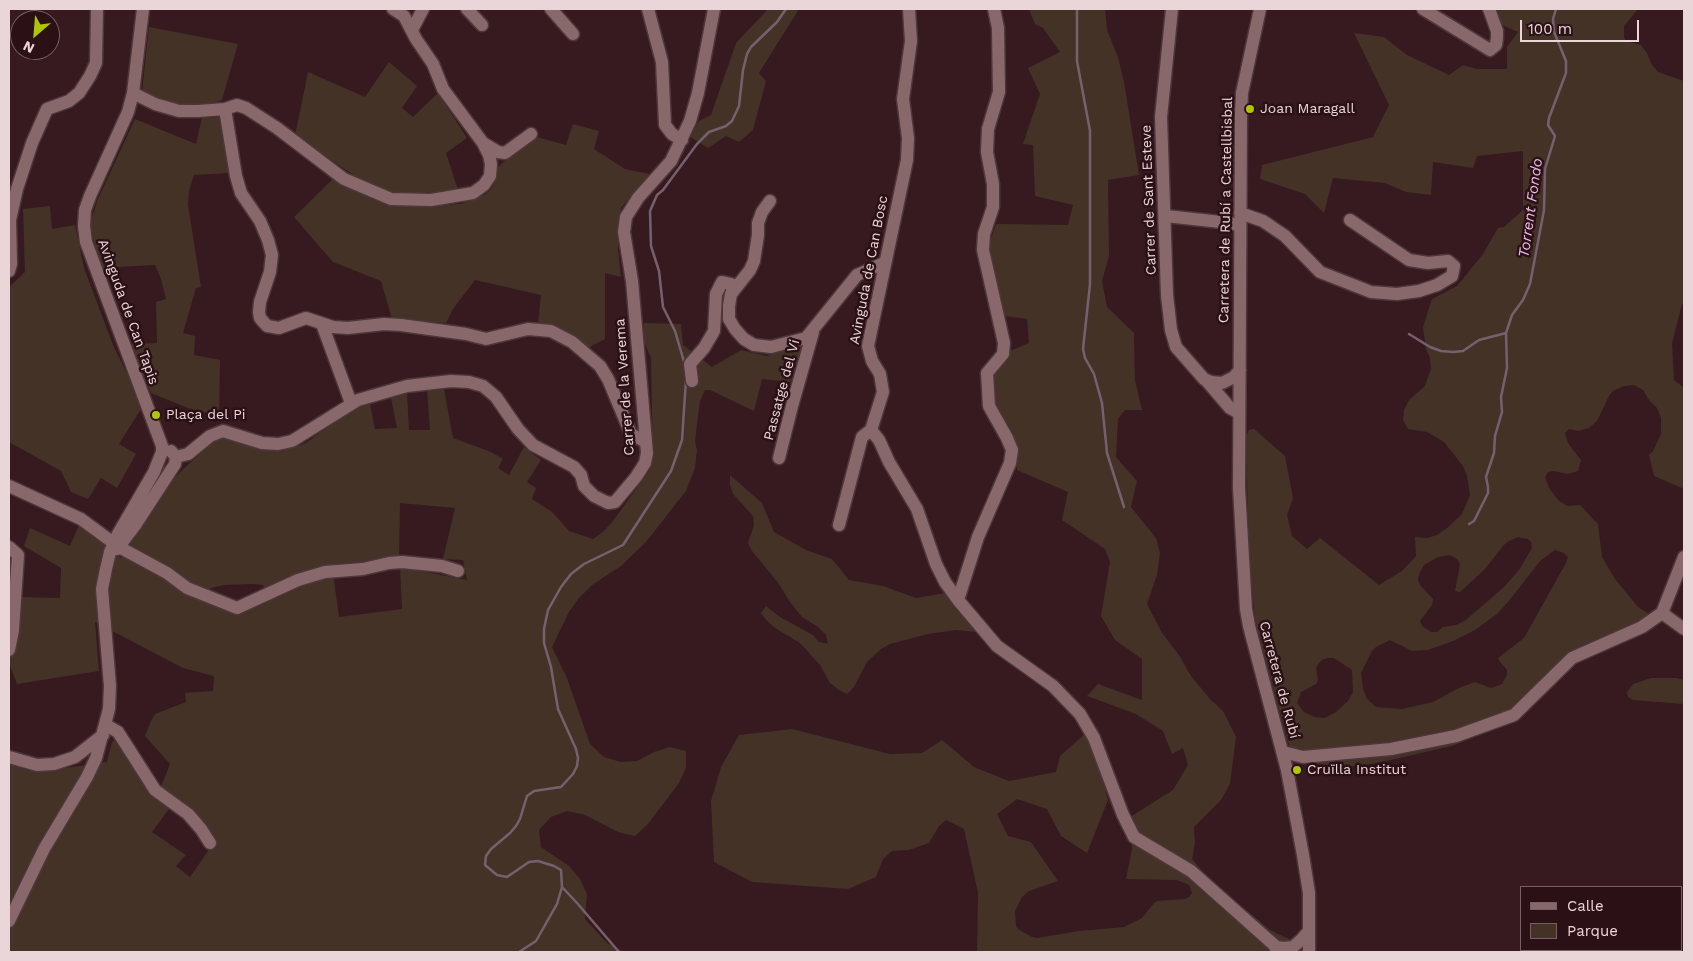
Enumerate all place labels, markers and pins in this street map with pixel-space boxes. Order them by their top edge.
place label: Joan Maragall [1260,101,1355,117]
marker: Joan Maragall [1244,103,1256,115]
place label: Plaça del Pi [166,407,245,423]
marker: Plaça del Pi [150,409,162,421]
place label: Cruïlla Institut [1307,762,1406,778]
marker: Cruïlla Institut [1291,764,1303,776]

